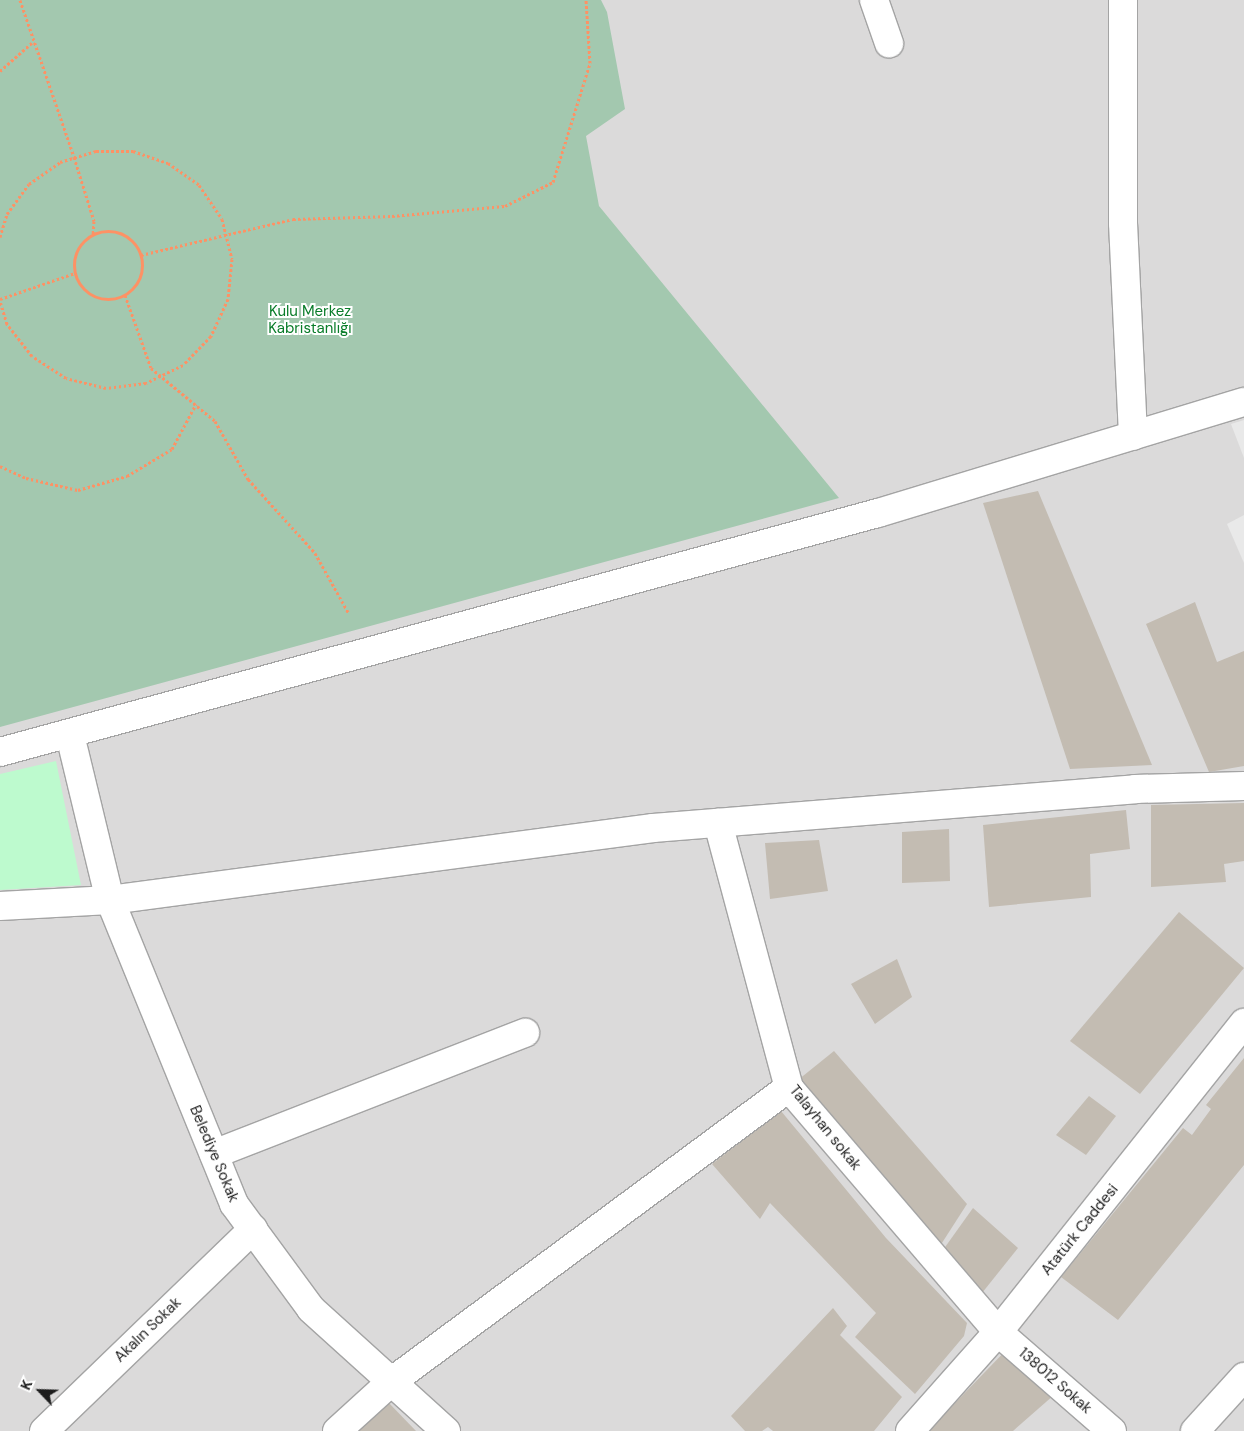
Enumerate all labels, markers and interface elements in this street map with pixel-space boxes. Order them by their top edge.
park label: Kulu Merkez Kabristanlığı [268,302,352,337]
street label: Talayhan sokak [785,1082,865,1174]
street label: Belediye Sokak [186,1103,242,1205]
street label: Atatürk Caddesi [1038,1181,1122,1279]
street label: Akalın Sokak [111,1294,185,1366]
street label: 138012 Sokak [1015,1344,1095,1418]
north arrow [15,1366,65,1416]
text: K [16,1377,36,1393]

